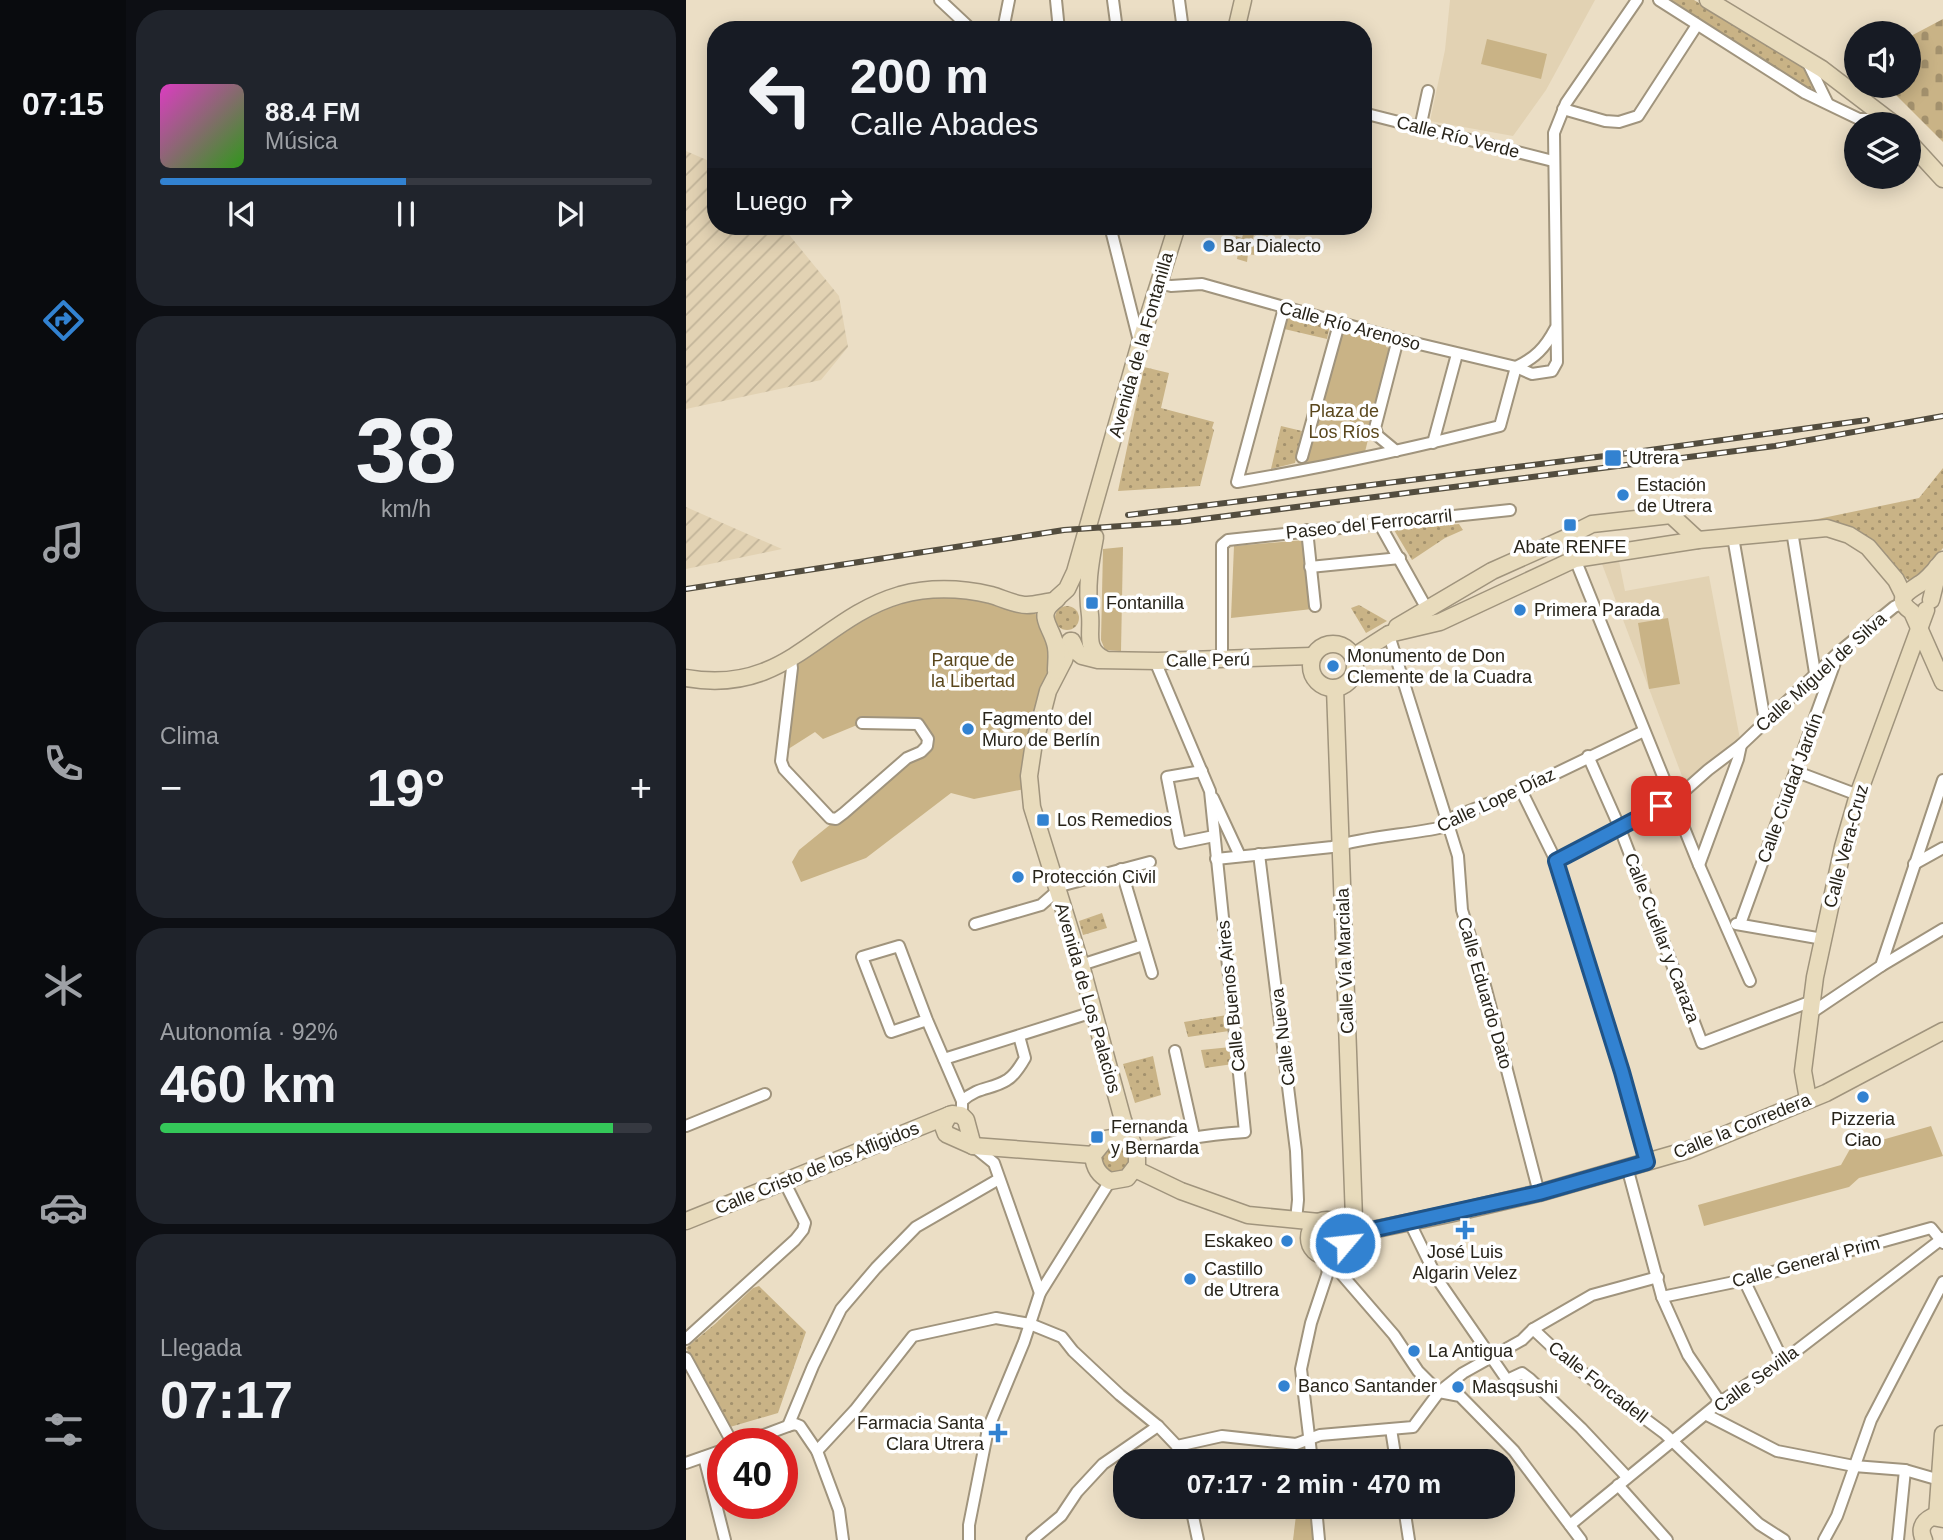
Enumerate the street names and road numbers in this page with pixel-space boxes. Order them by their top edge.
street label: Calle Río Verde [1394,112,1522,162]
street label: Avenida de la Fontanilla [1105,249,1177,440]
street label: Calle Río Arenoso [1277,298,1423,354]
street label: Paseo del Ferrocarril [1285,505,1453,543]
street label: Calle Miguel de Silva [1752,608,1891,736]
street label: Calle Perú [1166,649,1250,671]
street label: Calle Ciudad Jardín [1754,710,1826,866]
street label: Calle Lope Díaz [1434,764,1558,836]
street label: Calle Vera-Cruz [1820,782,1872,910]
street label: Calle Cuéllar y Caraza [1620,850,1704,1027]
street label: Calle Vía Marciala [1332,887,1358,1034]
street label: Avenida de Los Palacios [1051,901,1125,1095]
street label: Calle Eduardo Dato [1454,915,1516,1071]
street label: Calle Buenos Aires [1213,919,1249,1073]
street label: Calle Nueva [1267,986,1299,1087]
street label: Calle la Corredera [1671,1089,1814,1163]
street label: Calle Cristo de los Afligidos [712,1118,922,1218]
street label: Calle General Prim [1730,1233,1882,1291]
street label: Calle Forcadell [1545,1337,1651,1427]
street label: Calle Sevilla [1710,1341,1803,1416]

